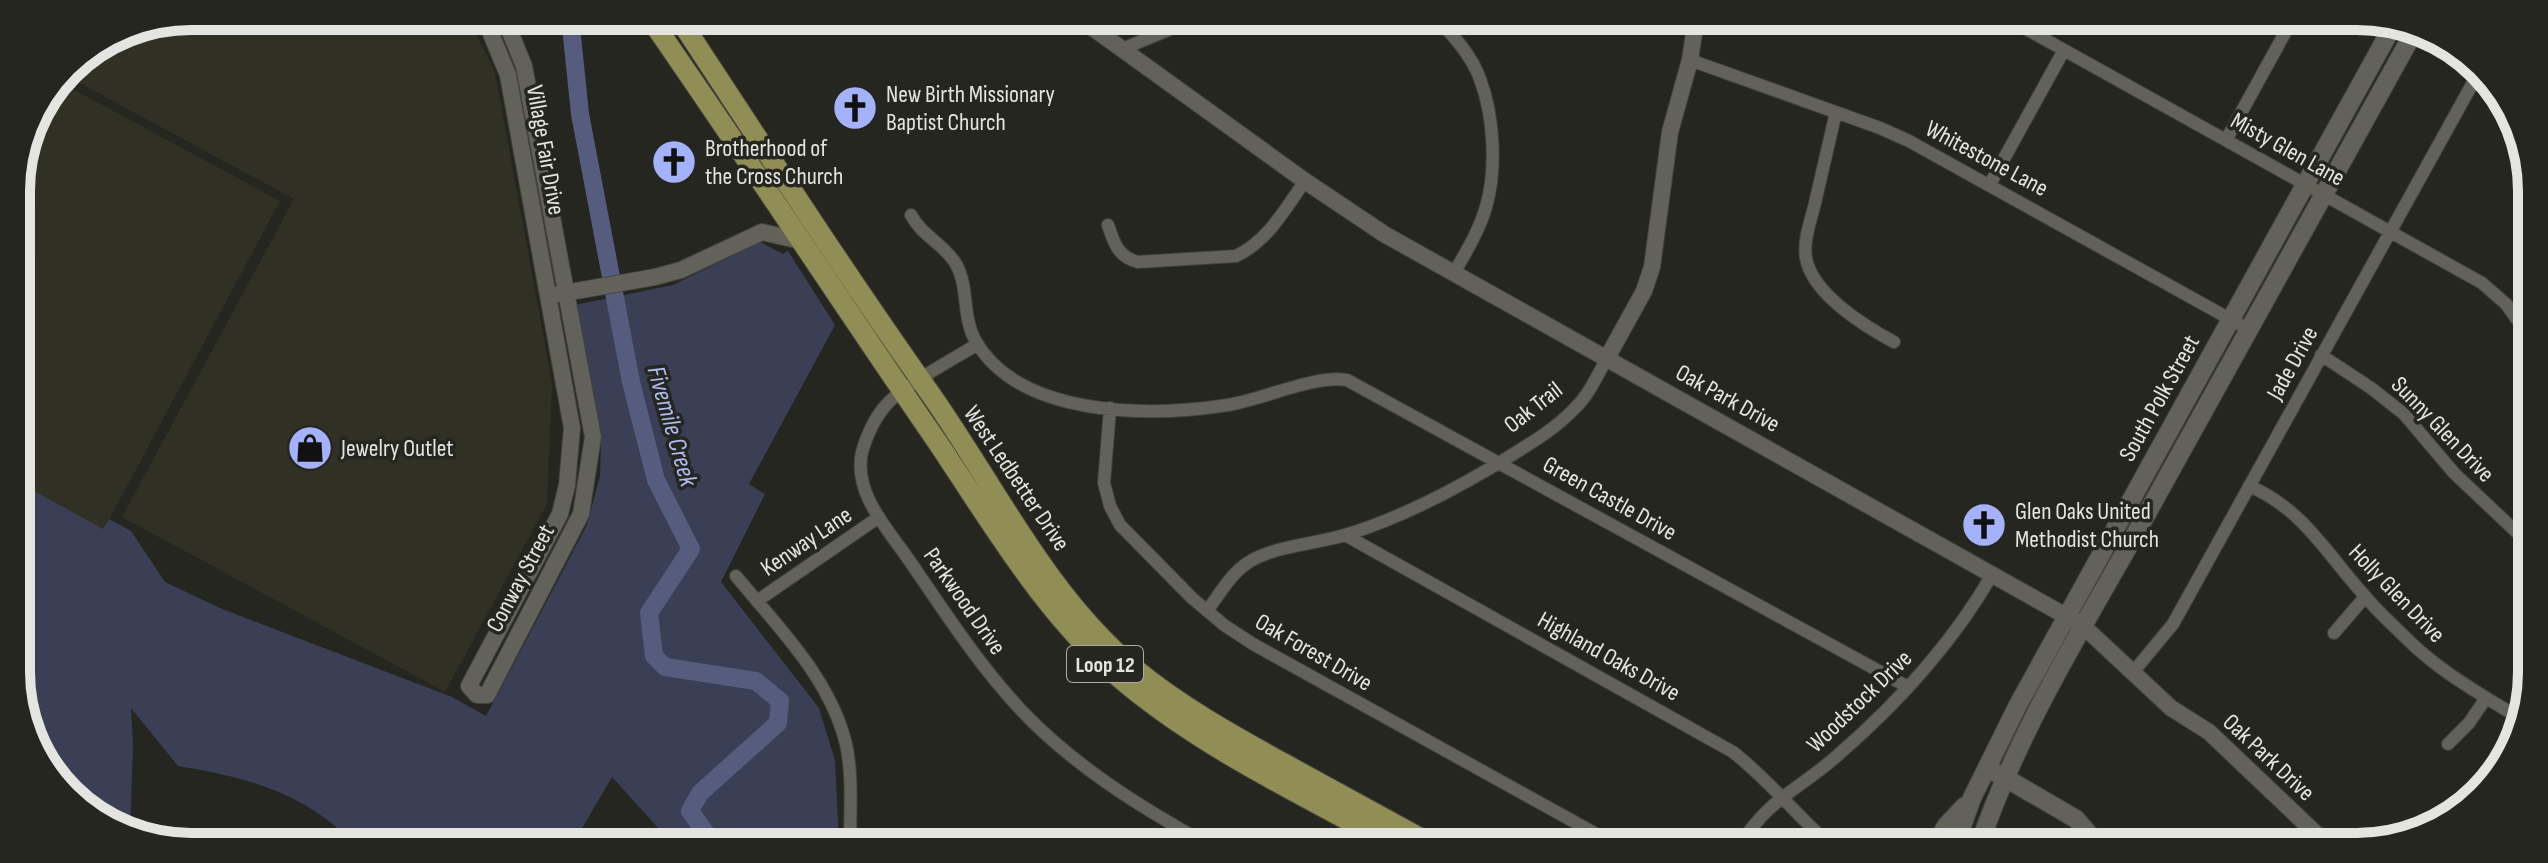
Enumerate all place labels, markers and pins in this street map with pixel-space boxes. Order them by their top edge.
place label: New Birth Missionary Baptist Church [886,80,1055,137]
church icon: New Birth Missionary Baptist Church [831,84,879,132]
place label: Brotherhood of the Cross Church [705,134,843,191]
church icon: Brotherhood of the Cross Church [650,138,698,186]
shop icon: Jewelry Outlet [286,424,334,472]
place label: Jewelry Outlet [340,434,454,463]
place label: Glen Oaks United Methodist Church [2015,497,2159,554]
church icon: Glen Oaks United Methodist Church [1960,501,2008,549]

